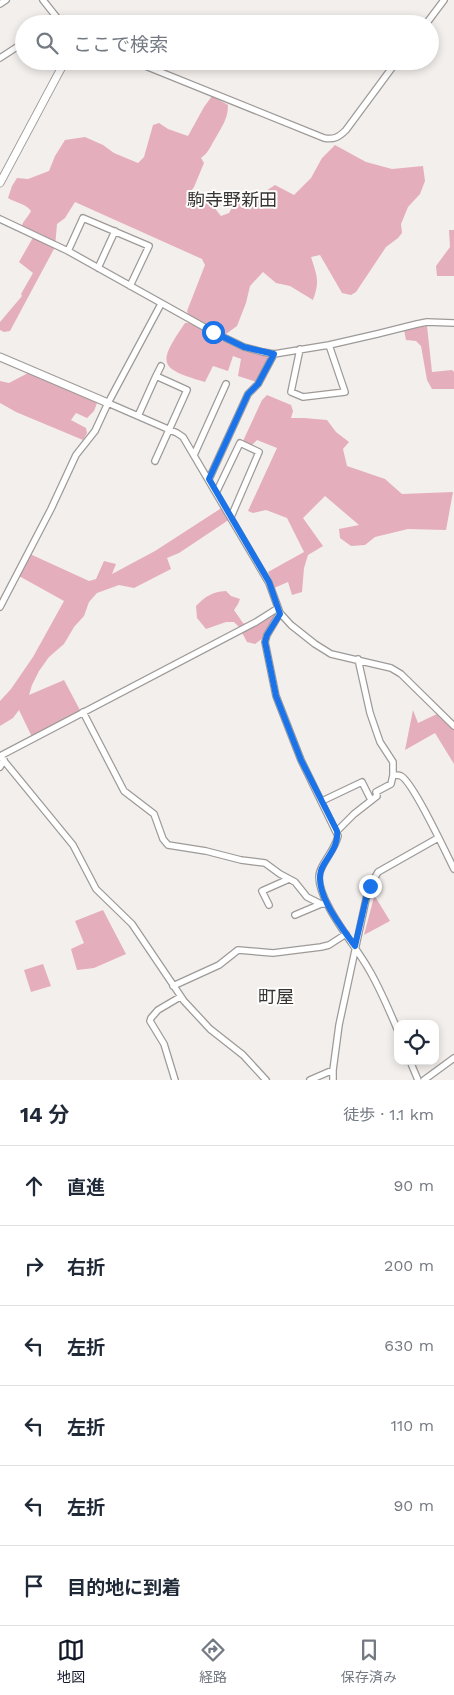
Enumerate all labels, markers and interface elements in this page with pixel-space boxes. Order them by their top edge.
search box [15,15,439,70]
icon: search [33,29,61,57]
text: ここで検索 [73,33,168,56]
district label: 駒寺野新田 [187,189,277,210]
route start [202,321,225,344]
route end [359,875,382,898]
district label: 町屋 [258,986,294,1007]
map controls [394,1020,439,1065]
button: locate [394,1020,439,1065]
text: 14 分 [20,1102,70,1127]
text: 徒歩 · 1.1 km [343,1105,434,1124]
icon: ahead [20,1172,48,1200]
text: 直進 [67,1176,105,1199]
text: 90 m [393,1176,434,1195]
icon: right [20,1252,48,1280]
text: 右折 [67,1256,105,1279]
text: 200 m [384,1256,434,1275]
icon: left [20,1332,48,1360]
text: 左折 [67,1336,105,1359]
text: 630 m [384,1336,434,1355]
icon: left [20,1412,48,1440]
text: 左折 [67,1416,105,1439]
text: 110 m [391,1416,434,1435]
icon: left [20,1492,48,1520]
text: 左折 [67,1496,105,1519]
text: 90 m [393,1496,434,1515]
icon: arrive [20,1572,48,1600]
text: 目的地に到着 [67,1576,181,1599]
tab: 地図 [57,1636,85,1686]
tab: 経路 [199,1636,227,1686]
tab: 保存済み [341,1636,397,1686]

